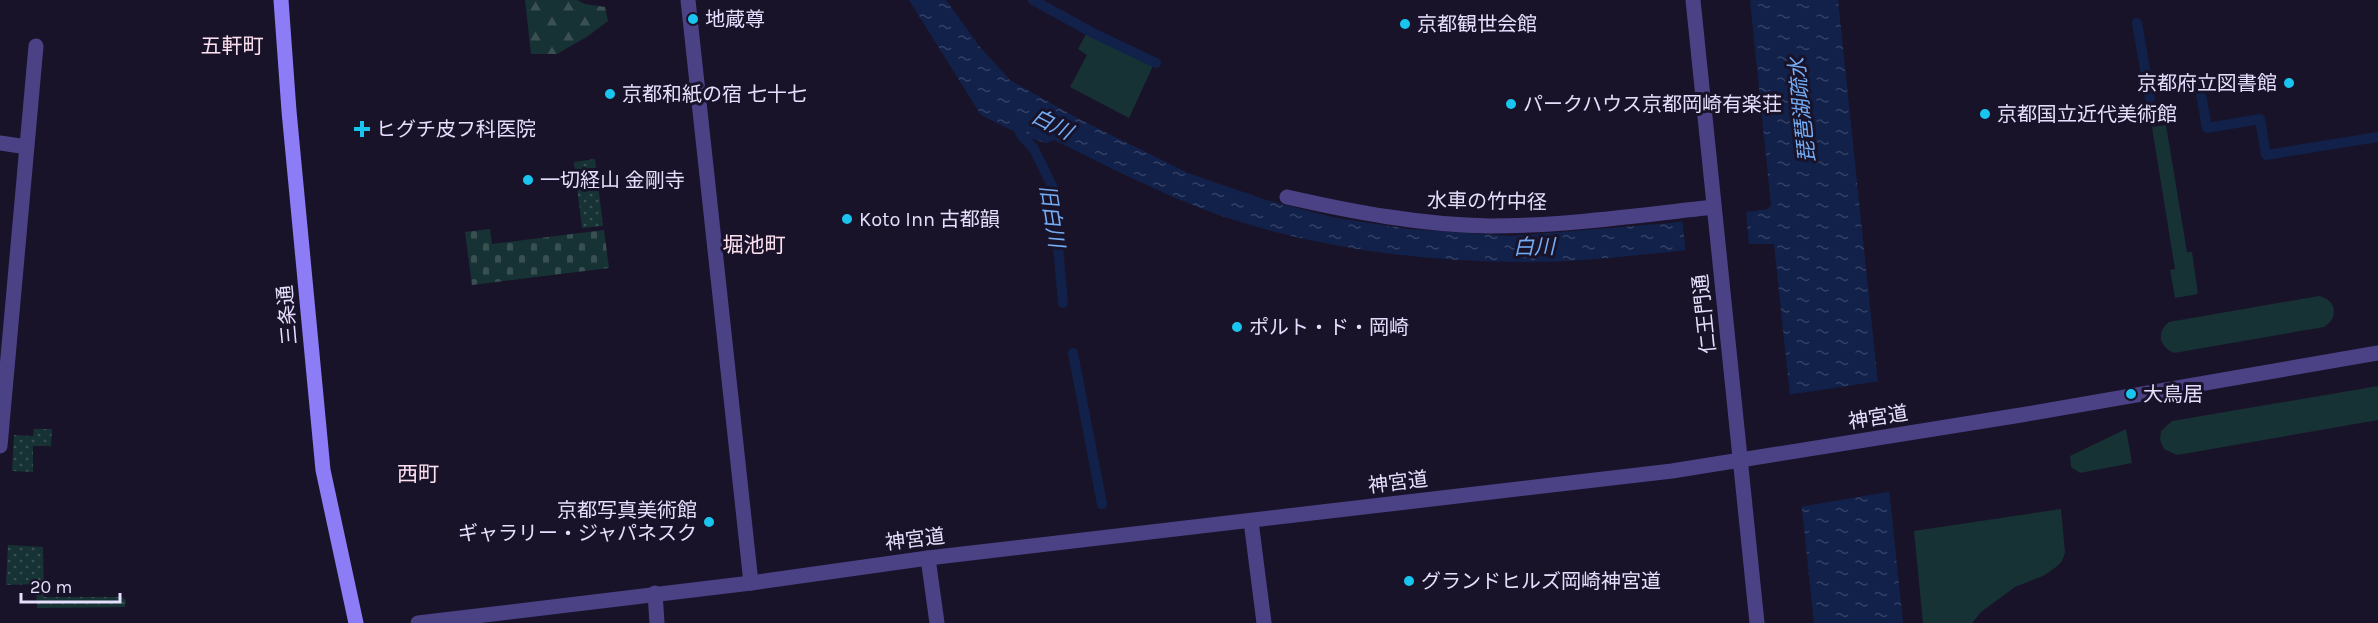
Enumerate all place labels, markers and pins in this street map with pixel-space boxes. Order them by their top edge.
place label: 地蔵尊 [705,8,765,31]
marker: 地蔵尊 [686,12,700,26]
place label: 京都観世会館 [1417,13,1537,36]
marker: 京都観世会館 [1398,17,1412,31]
place label: 京都府立図書館 [2137,72,2277,95]
marker: 京都府立図書館 [2282,76,2296,90]
place label: 京都和紙の宿 七十七 [622,83,807,106]
marker: 京都和紙の宿 七十七 [603,87,617,101]
place label: パークハウス京都岡崎有楽荘 [1523,93,1782,116]
marker: パークハウス京都岡崎有楽荘 [1504,97,1518,111]
place label: 京都国立近代美術館 [1997,103,2177,126]
marker: 京都国立近代美術館 [1978,107,1992,121]
place label: ヒグチ皮フ科医院 [376,118,536,141]
marker: ヒグチ皮フ科医院 [353,120,371,138]
place label: 一切経山 金剛寺 [540,169,685,192]
marker: 一切経山 金剛寺 [521,173,535,187]
place label: Koto Inn 古都韻 [859,208,1000,231]
marker: Koto Inn 古都韻 [840,212,854,226]
place label: ポルト・ド・岡崎 [1249,316,1409,339]
marker: ポルト・ド・岡崎 [1230,320,1244,334]
place label: 大鳥居 [2143,383,2203,406]
marker: 大鳥居 [2124,387,2138,401]
place label: 京都写真美術館 ギャラリー・ジャパネスク [458,499,697,545]
marker: 京都写真美術館 ギャラリー・ジャパネスク [702,515,716,529]
place label: グランドヒルズ岡崎神宮道 [1421,570,1661,593]
marker: グランドヒルズ岡崎神宮道 [1402,574,1416,588]

